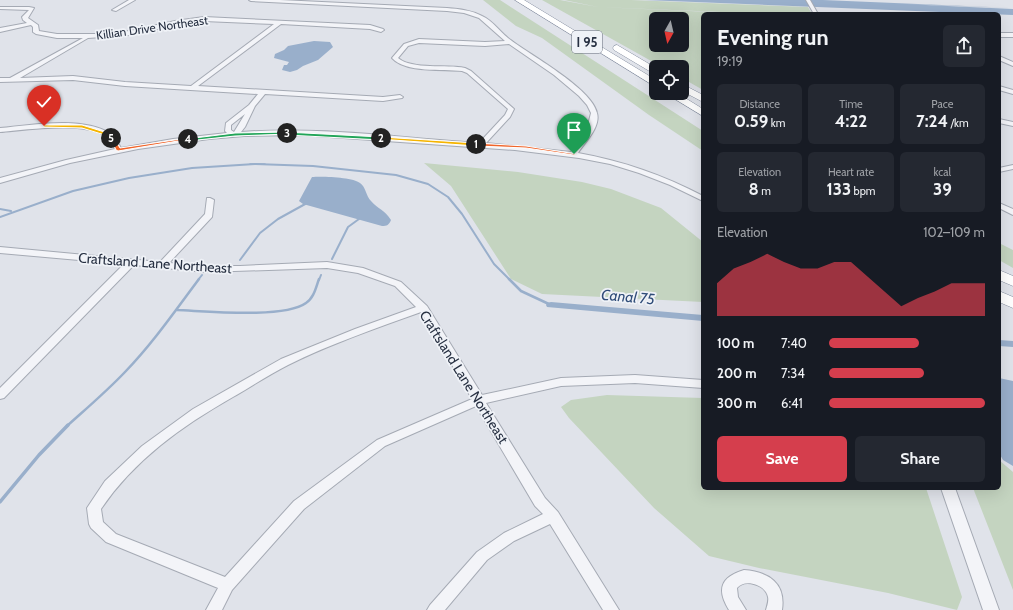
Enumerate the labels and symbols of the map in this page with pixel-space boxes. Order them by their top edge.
street label: Killian Drive Northeast [95,12,209,43]
north arrow [649,12,689,52]
road number: I 95 [572,31,602,53]
pin [27,85,61,126]
pin [557,113,591,154]
pin: 3 [277,123,297,143]
pin: 5 [101,128,121,148]
pin: 2 [371,128,391,148]
pin: 4 [178,129,198,149]
pin: 1 [466,134,486,154]
street label: Craftsland Lane Northeast [78,249,233,277]
water label: Canal 75 [600,286,656,308]
street label: Craftsland Lane Northeast [416,307,513,447]

